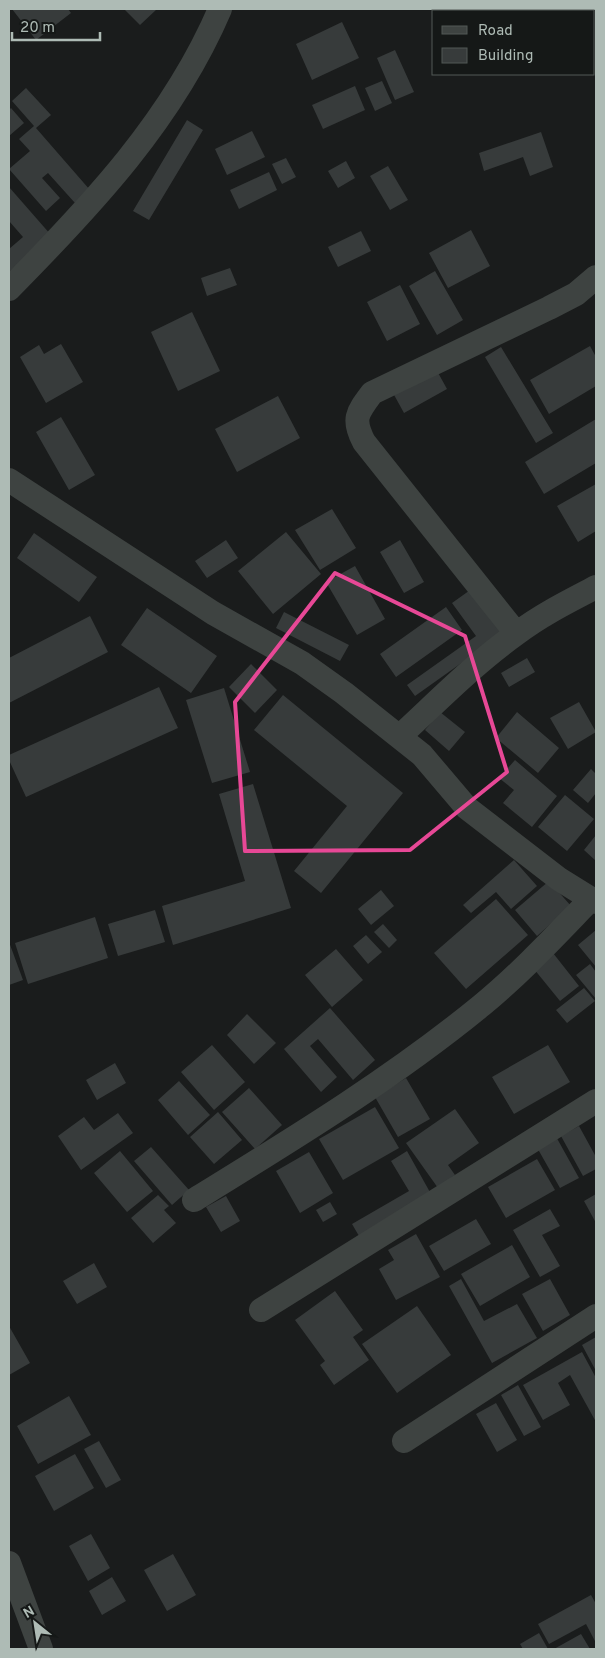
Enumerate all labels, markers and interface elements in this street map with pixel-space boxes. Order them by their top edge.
scale bar [12,10,100,42]
legend [432,10,595,75]
text: 20 m [20,19,55,38]
text: Road [478,22,513,41]
text: Building [478,47,533,66]
north arrow [10,1598,60,1648]
text: N [21,1603,38,1623]

